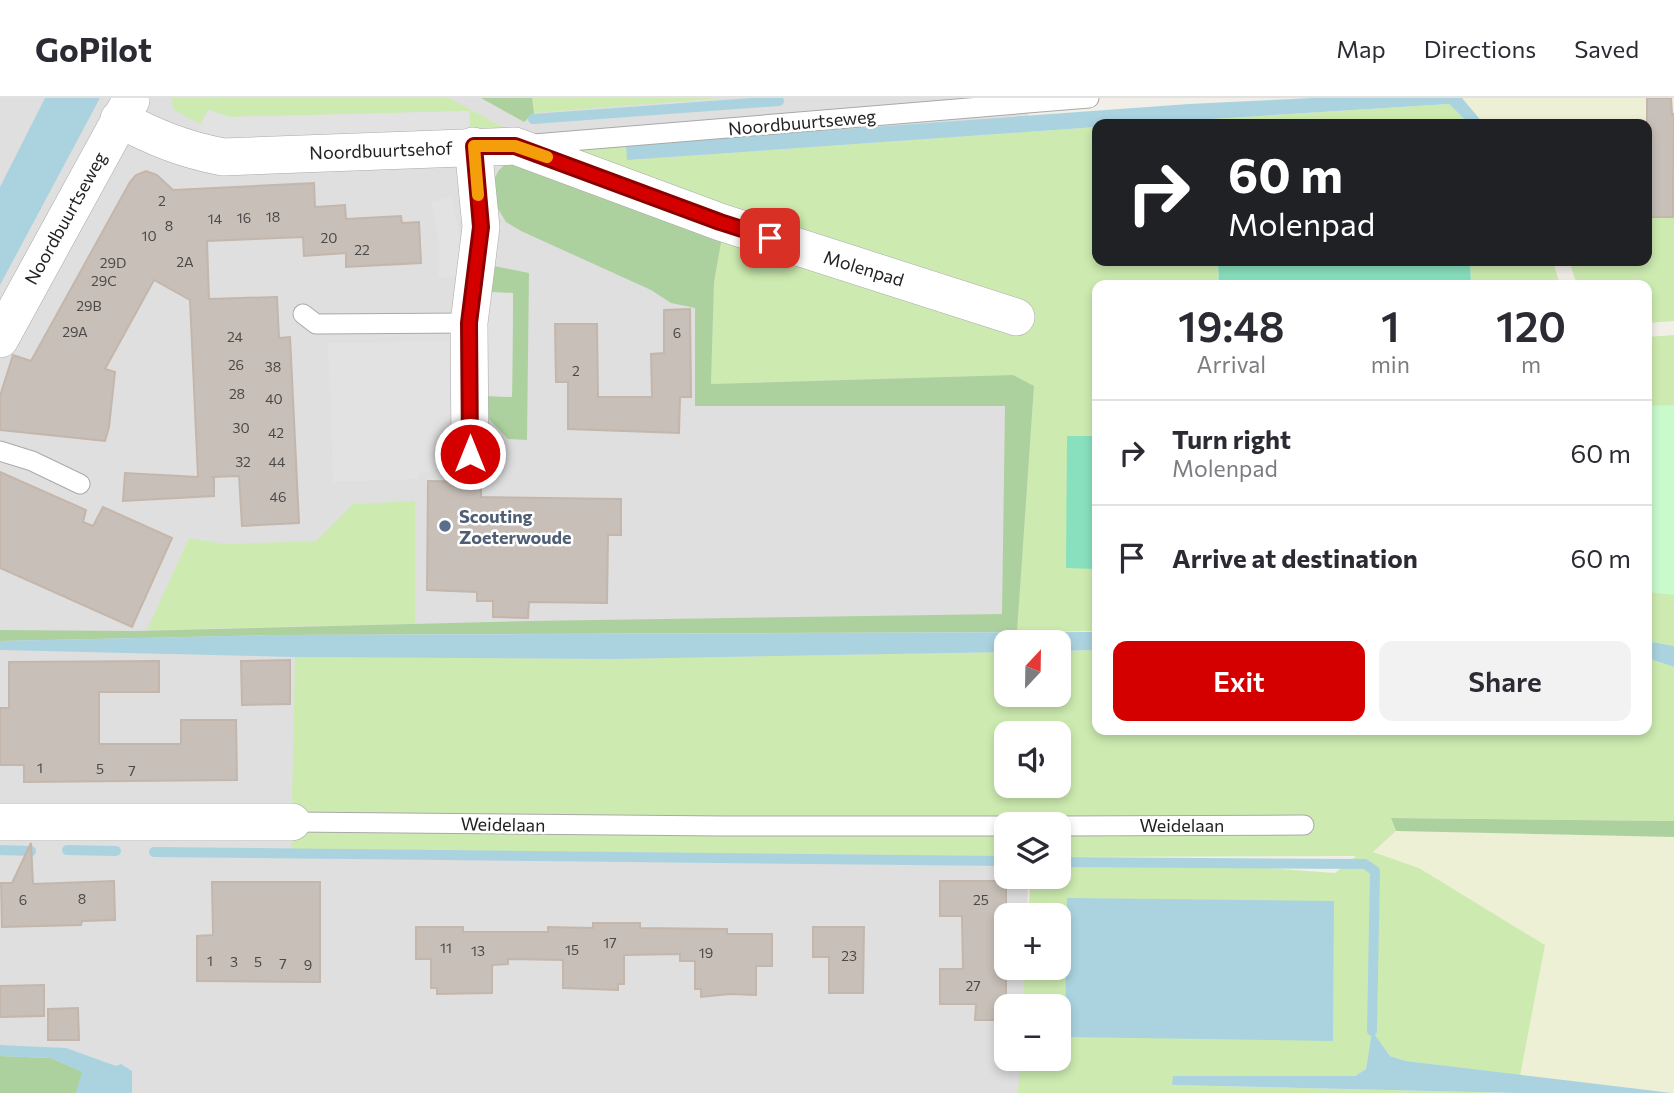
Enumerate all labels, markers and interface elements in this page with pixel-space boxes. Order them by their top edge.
text: GoPilot [35,28,152,69]
text: Map [1336,34,1386,63]
text: Directions [1424,34,1536,63]
text: Saved [1574,34,1639,63]
street label: Noordbuurtseweg [727,105,877,139]
street label: Noordbuurtsehof [309,136,454,163]
text: 60 m [1228,143,1343,203]
icon: right [1113,147,1204,238]
street label: Noordbuurtseweg [19,148,111,288]
house number: 2 [158,192,166,209]
text: Molenpad [1228,203,1375,243]
house number: 18 [266,208,280,225]
pin [740,208,800,268]
house number: 16 [237,209,251,226]
house number: 14 [208,210,223,227]
house number: 8 [165,217,173,234]
icon: arrive [751,219,789,257]
house number: 10 [141,227,157,244]
house number: 20 [321,229,337,246]
house number: 22 [354,241,370,258]
street label: Molenpad [821,245,907,291]
house number: 2A [176,253,194,270]
house number: 29D [100,254,126,271]
house number: 29C [91,272,117,289]
house number: 29B [76,297,102,314]
text: 19:48 [1178,299,1285,351]
text: 1 [1381,299,1400,351]
text: 120 [1496,299,1566,351]
house number: 29A [62,323,88,340]
house number: 6 [673,324,681,341]
house number: 24 [227,328,244,345]
text: Arrival [1197,350,1266,378]
text: min [1371,350,1410,378]
text: m [1521,350,1541,378]
house number: 26 [228,356,244,373]
house number: 38 [265,358,281,375]
house number: 2 [572,362,580,379]
house number: 28 [229,385,245,402]
house number: 40 [265,390,283,407]
position arrow [433,417,507,491]
house number: 30 [232,419,250,436]
text: Turn right [1172,423,1291,454]
house number: 42 [268,424,284,441]
icon: right [1113,434,1151,472]
text: 60 m [1571,437,1631,468]
house number: 32 [235,453,251,470]
house number: 44 [269,453,286,470]
text: Molenpad [1172,454,1278,482]
house number: 46 [270,488,286,505]
place label: Scouting Zoeterwoude [459,505,572,548]
marker: Scouting Zoeterwoude [437,518,453,534]
icon: arrive [1113,539,1151,577]
text: Arrive at destination [1172,542,1418,573]
text: 60 m [1571,542,1631,573]
north arrow [994,630,1071,707]
map controls [994,630,1071,1071]
button: Exit [1113,641,1365,721]
button: Share [1379,641,1631,721]
button: sound [994,721,1071,798]
house number: 1 [37,759,43,776]
house number: 5 [96,760,104,777]
house number: 7 [128,762,136,779]
street label: Weidelaan [460,812,546,836]
button: layers [994,812,1071,889]
street label: Weidelaan [1140,814,1224,836]
house number: 8 [78,890,86,907]
house number: 6 [19,891,27,908]
house number: 25 [973,891,989,908]
button: + [994,903,1071,980]
house number: 17 [603,934,617,951]
house number: 11 [440,939,452,956]
house number: 15 [565,941,579,958]
house number: 13 [471,942,485,959]
house number: 19 [699,944,713,961]
house number: 23 [841,947,857,964]
house number: 1 [207,952,213,969]
house number: 3 [230,953,238,970]
house number: 5 [254,953,262,970]
house number: 7 [279,955,287,972]
house number: 9 [304,956,312,973]
house number: 27 [965,977,981,994]
button: − [994,994,1071,1071]

